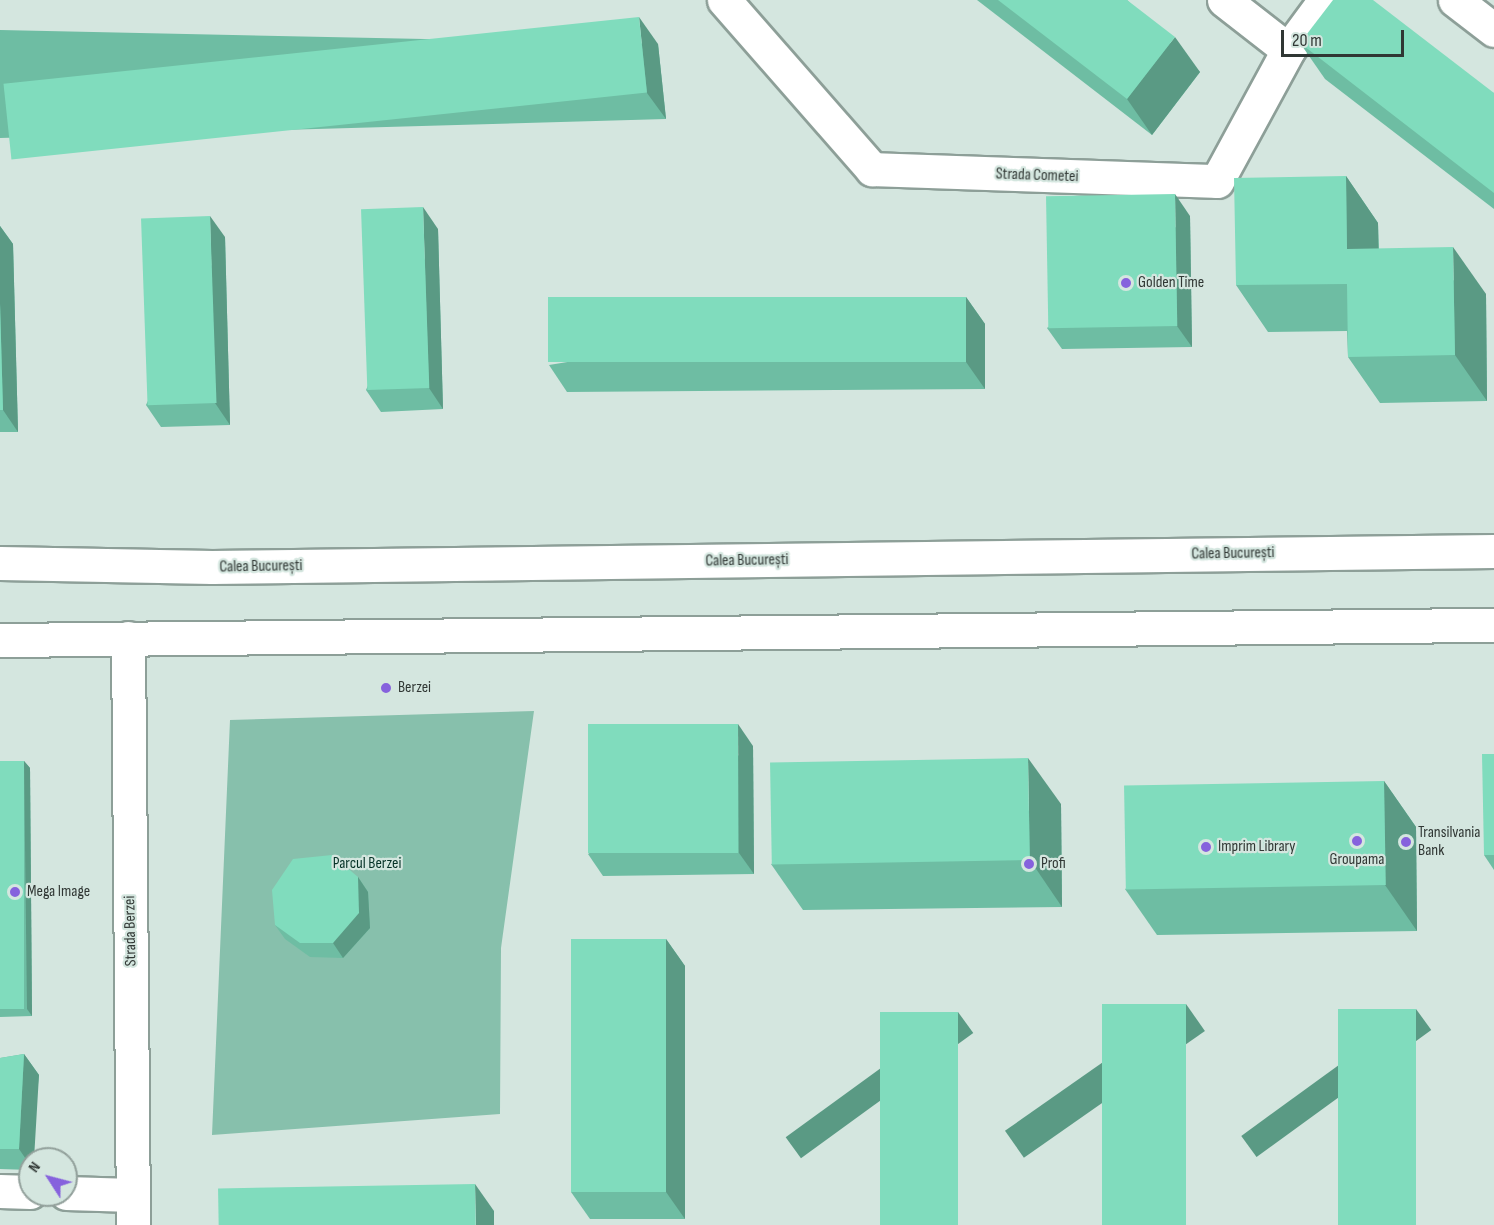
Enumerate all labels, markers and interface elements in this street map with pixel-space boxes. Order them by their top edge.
scale bar [1284,18,1407,56]
text: 20 m [1292,30,1322,51]
street label: Strada Cometei [995,165,1079,187]
place label: Golden Time [1138,273,1204,293]
marker: Golden Time [1119,276,1133,290]
street label: Calea București [1191,544,1275,564]
street label: Calea București [705,551,789,571]
street label: Calea București [219,557,303,577]
place label: Berzei [398,678,431,698]
marker: Berzei [379,681,393,695]
place label: Transilvania Bank [1418,823,1480,861]
marker: Groupama [1350,834,1364,848]
marker: Transilvania Bank [1399,835,1413,849]
place label: Imprim Library [1218,837,1295,857]
marker: Imprim Library [1199,840,1213,854]
place label: Groupama [1330,850,1384,870]
park label: Parcul Berzei [333,854,401,874]
place label: Profi [1041,854,1066,874]
marker: Profi [1022,857,1036,871]
place label: Mega Image [27,882,90,902]
marker: Mega Image [8,885,22,899]
street label: Strada Berzei [121,895,141,967]
north arrow [18,1147,78,1207]
text: N [24,1158,45,1176]

